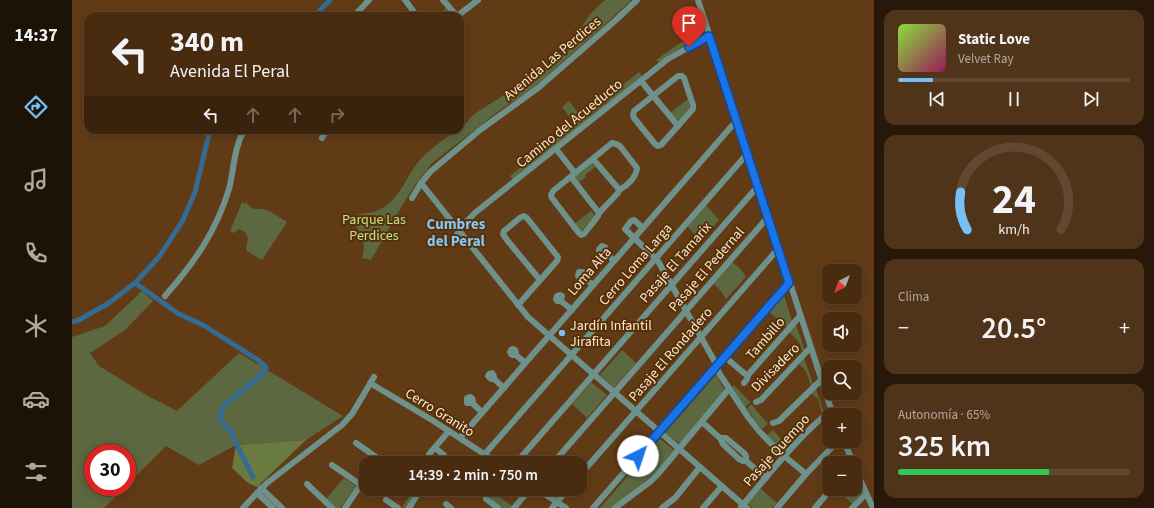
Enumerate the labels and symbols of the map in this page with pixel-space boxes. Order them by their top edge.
pin [672,6,706,47]
street label: Avenida Las Perdices [500,12,606,105]
street label: Camino del Acueducto [512,75,627,173]
park label: Parque Las Perdices [342,210,406,246]
district label: Cumbres del Peral [427,214,486,252]
street label: Pasaje El Tamarix [635,217,717,307]
street label: Cerro Loma Larga [594,219,677,310]
street label: Pasaje El Pedernal [664,223,750,316]
street label: Loma Alta [563,243,616,300]
north arrow [822,264,862,304]
street label: Pasaje El Rondadero [624,303,717,406]
street label: Tambillo [741,313,790,364]
place label: Jardín Infantil Jirafita [570,316,652,352]
marker: Jardín Infantil Jirafita [557,328,567,338]
street label: Divisadero [747,339,805,397]
street label: Cerro Granito [401,384,478,442]
street label: Pasaje Quempo [739,410,815,491]
position arrow [617,435,659,477]
speed limit sign: 30 [84,444,136,496]

